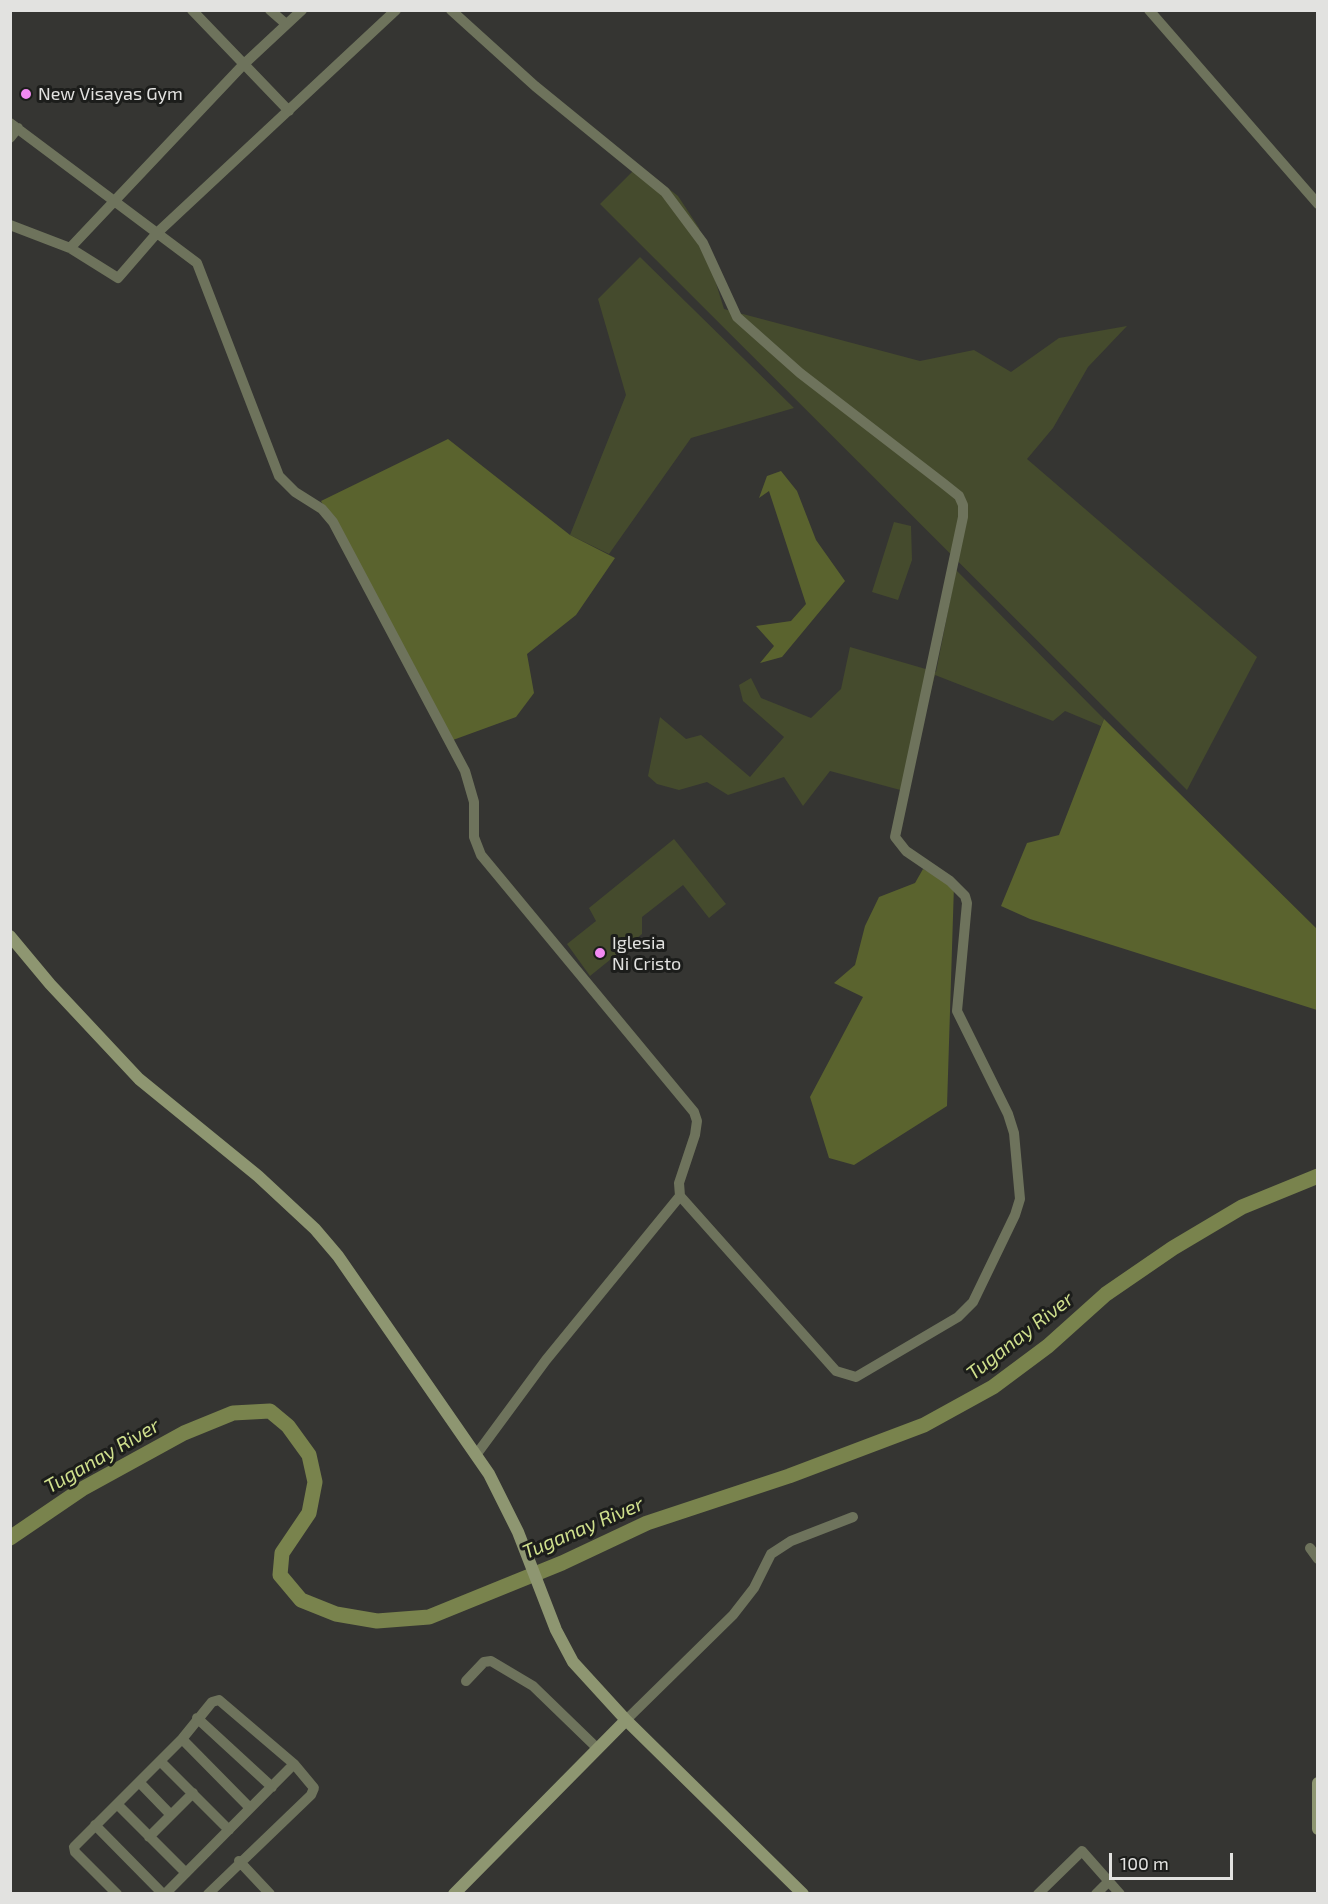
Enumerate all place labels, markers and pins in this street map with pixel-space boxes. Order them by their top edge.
place label: New Visayas Gym [38,83,183,105]
marker: New Visayas Gym [19,87,33,101]
place label: Iglesia Ni Cristo [612,932,681,974]
marker: Iglesia Ni Cristo [593,946,607,960]

